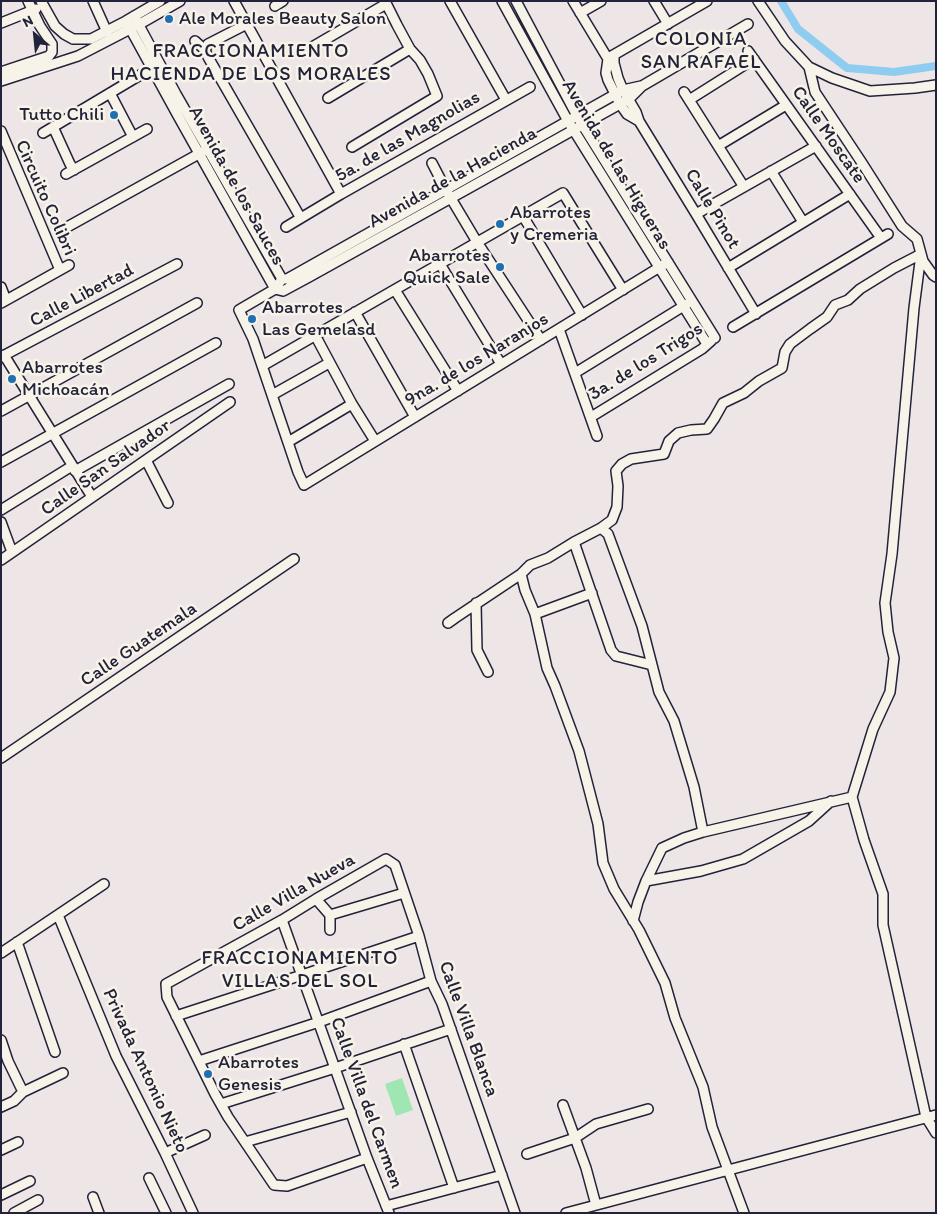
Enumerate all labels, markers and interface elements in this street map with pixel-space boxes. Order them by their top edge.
place label: Ale Morales Beauty Salon [179,8,386,30]
north arrow [10,10,60,60]
text: N [20,12,36,31]
marker: Ale Morales Beauty Salon [163,13,175,25]
district label: COLONIA SAN RAFAEL [639,28,763,75]
district label: FRACCIONAMIENTO HACIENDA DE LOS MORALES [108,40,394,87]
street label: Avenida de las Higueras [556,76,676,254]
street label: Calle Moscate [786,82,870,188]
street label: 5a. de las Magnolias [332,86,484,188]
street label: Avenida de los Sauces [183,103,289,269]
place label: Tutto Chili [19,104,104,126]
marker: Tutto Chili [108,109,120,121]
street label: Avenida de la Hacienda [365,122,541,234]
street label: Circuito Colibri [9,137,81,259]
street label: Calle Pinot [679,165,745,253]
place label: Abarrotes y Cremeria [510,202,598,246]
marker: Abarrotes y Cremeria [494,218,506,230]
place label: Abarrotes Quick Sale [403,245,490,289]
street label: Calle Libertad [26,259,138,333]
marker: Abarrotes Quick Sale [494,261,506,273]
place label: Abarrotes Las Gemelasd [262,297,376,341]
street label: 9na. de los Naranjos [401,308,553,412]
marker: Abarrotes Las Gemelasd [246,313,258,325]
street label: 3a. de los Trigos [585,318,707,406]
place label: Abarrotes Michoacán [22,357,109,401]
marker: Abarrotes Michoacán [6,373,18,385]
street label: Calle San Salvador [37,415,175,521]
street label: Calle Guatemala [77,598,201,692]
street label: Calle Villa Nueva [229,849,359,937]
district label: FRACCIONAMIENTO VILLAS DEL SOL [202,947,398,994]
street label: Calle Villa Blanca [433,958,503,1100]
street label: Privada Antonio Nieto [97,985,193,1157]
street label: Calle Villa del Carmen [324,1014,408,1192]
place label: Abarrotes Genesis [218,1052,299,1096]
marker: Abarrotes Genesis [202,1068,214,1080]

